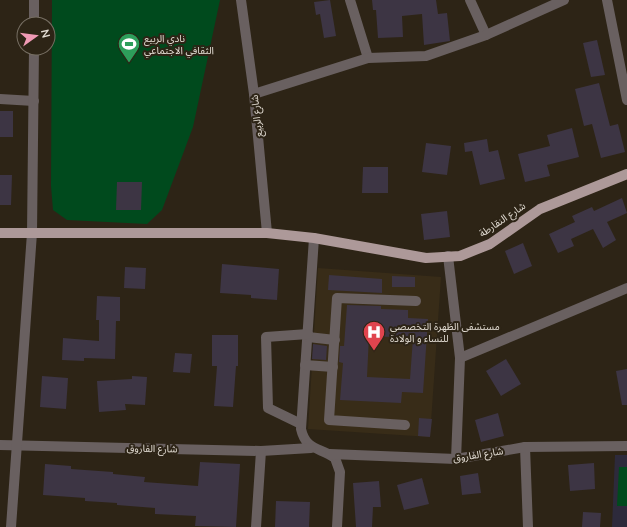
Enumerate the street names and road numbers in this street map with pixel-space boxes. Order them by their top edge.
street label: شارع الربيع [248,94,266,138]
street label: شارع النقارطة [477,199,529,241]
street label: شارع الفاروق [126,442,178,456]
street label: شارع الفاروق [452,444,505,466]

